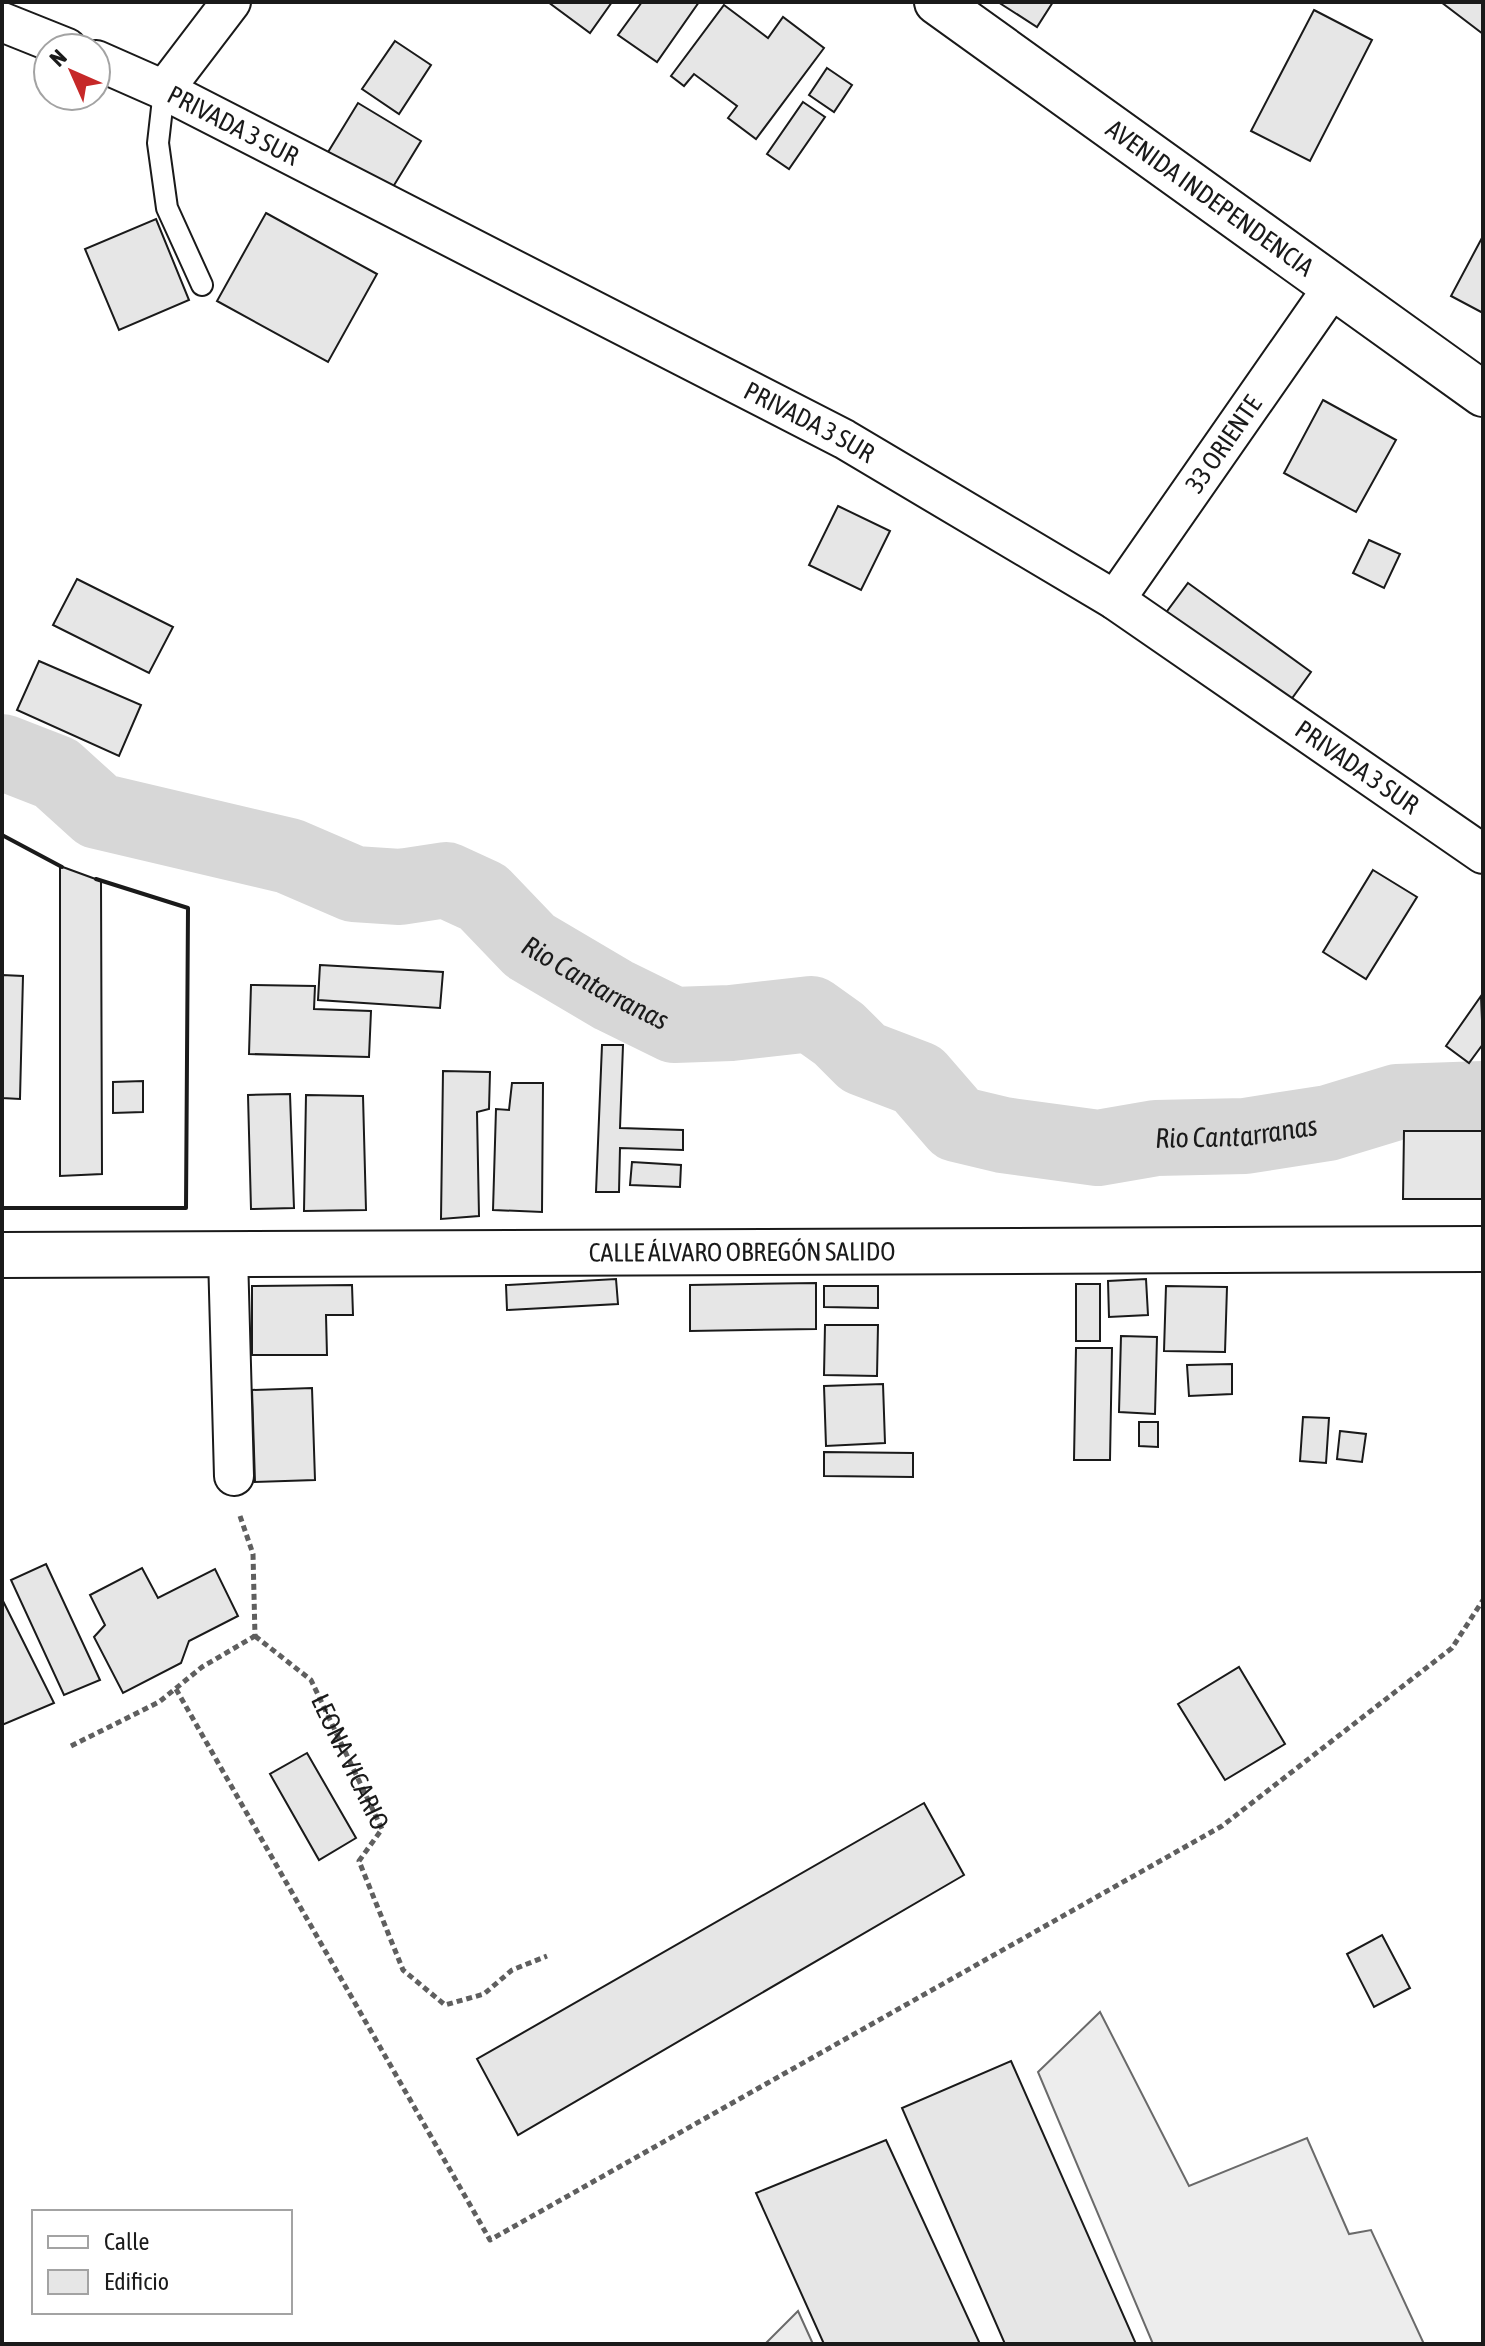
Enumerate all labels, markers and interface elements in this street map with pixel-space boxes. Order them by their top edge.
north arrow [32,32,112,112]
text: N [44,44,72,72]
street label: PRIVADA 3 SUR [162,79,304,172]
street label: AVENIDA INDEPENDENCIA [1101,114,1320,283]
street label: PRIVADA 3 SUR [739,375,880,469]
street label: 33 ORIENTE [1179,390,1268,499]
street label: PRIVADA 3 SUR [1290,714,1425,820]
water label: Rio Cantarranas [517,929,674,1036]
water label: Rio Cantarranas [1155,1109,1320,1154]
street label: CALLE ÁLVARO OBREGÓN SALIDO [589,1236,895,1268]
street label: LEONA VICARIO [305,1689,395,1835]
legend [32,2210,292,2314]
text: Calle [104,2228,149,2255]
text: Edificio [104,2268,169,2295]

